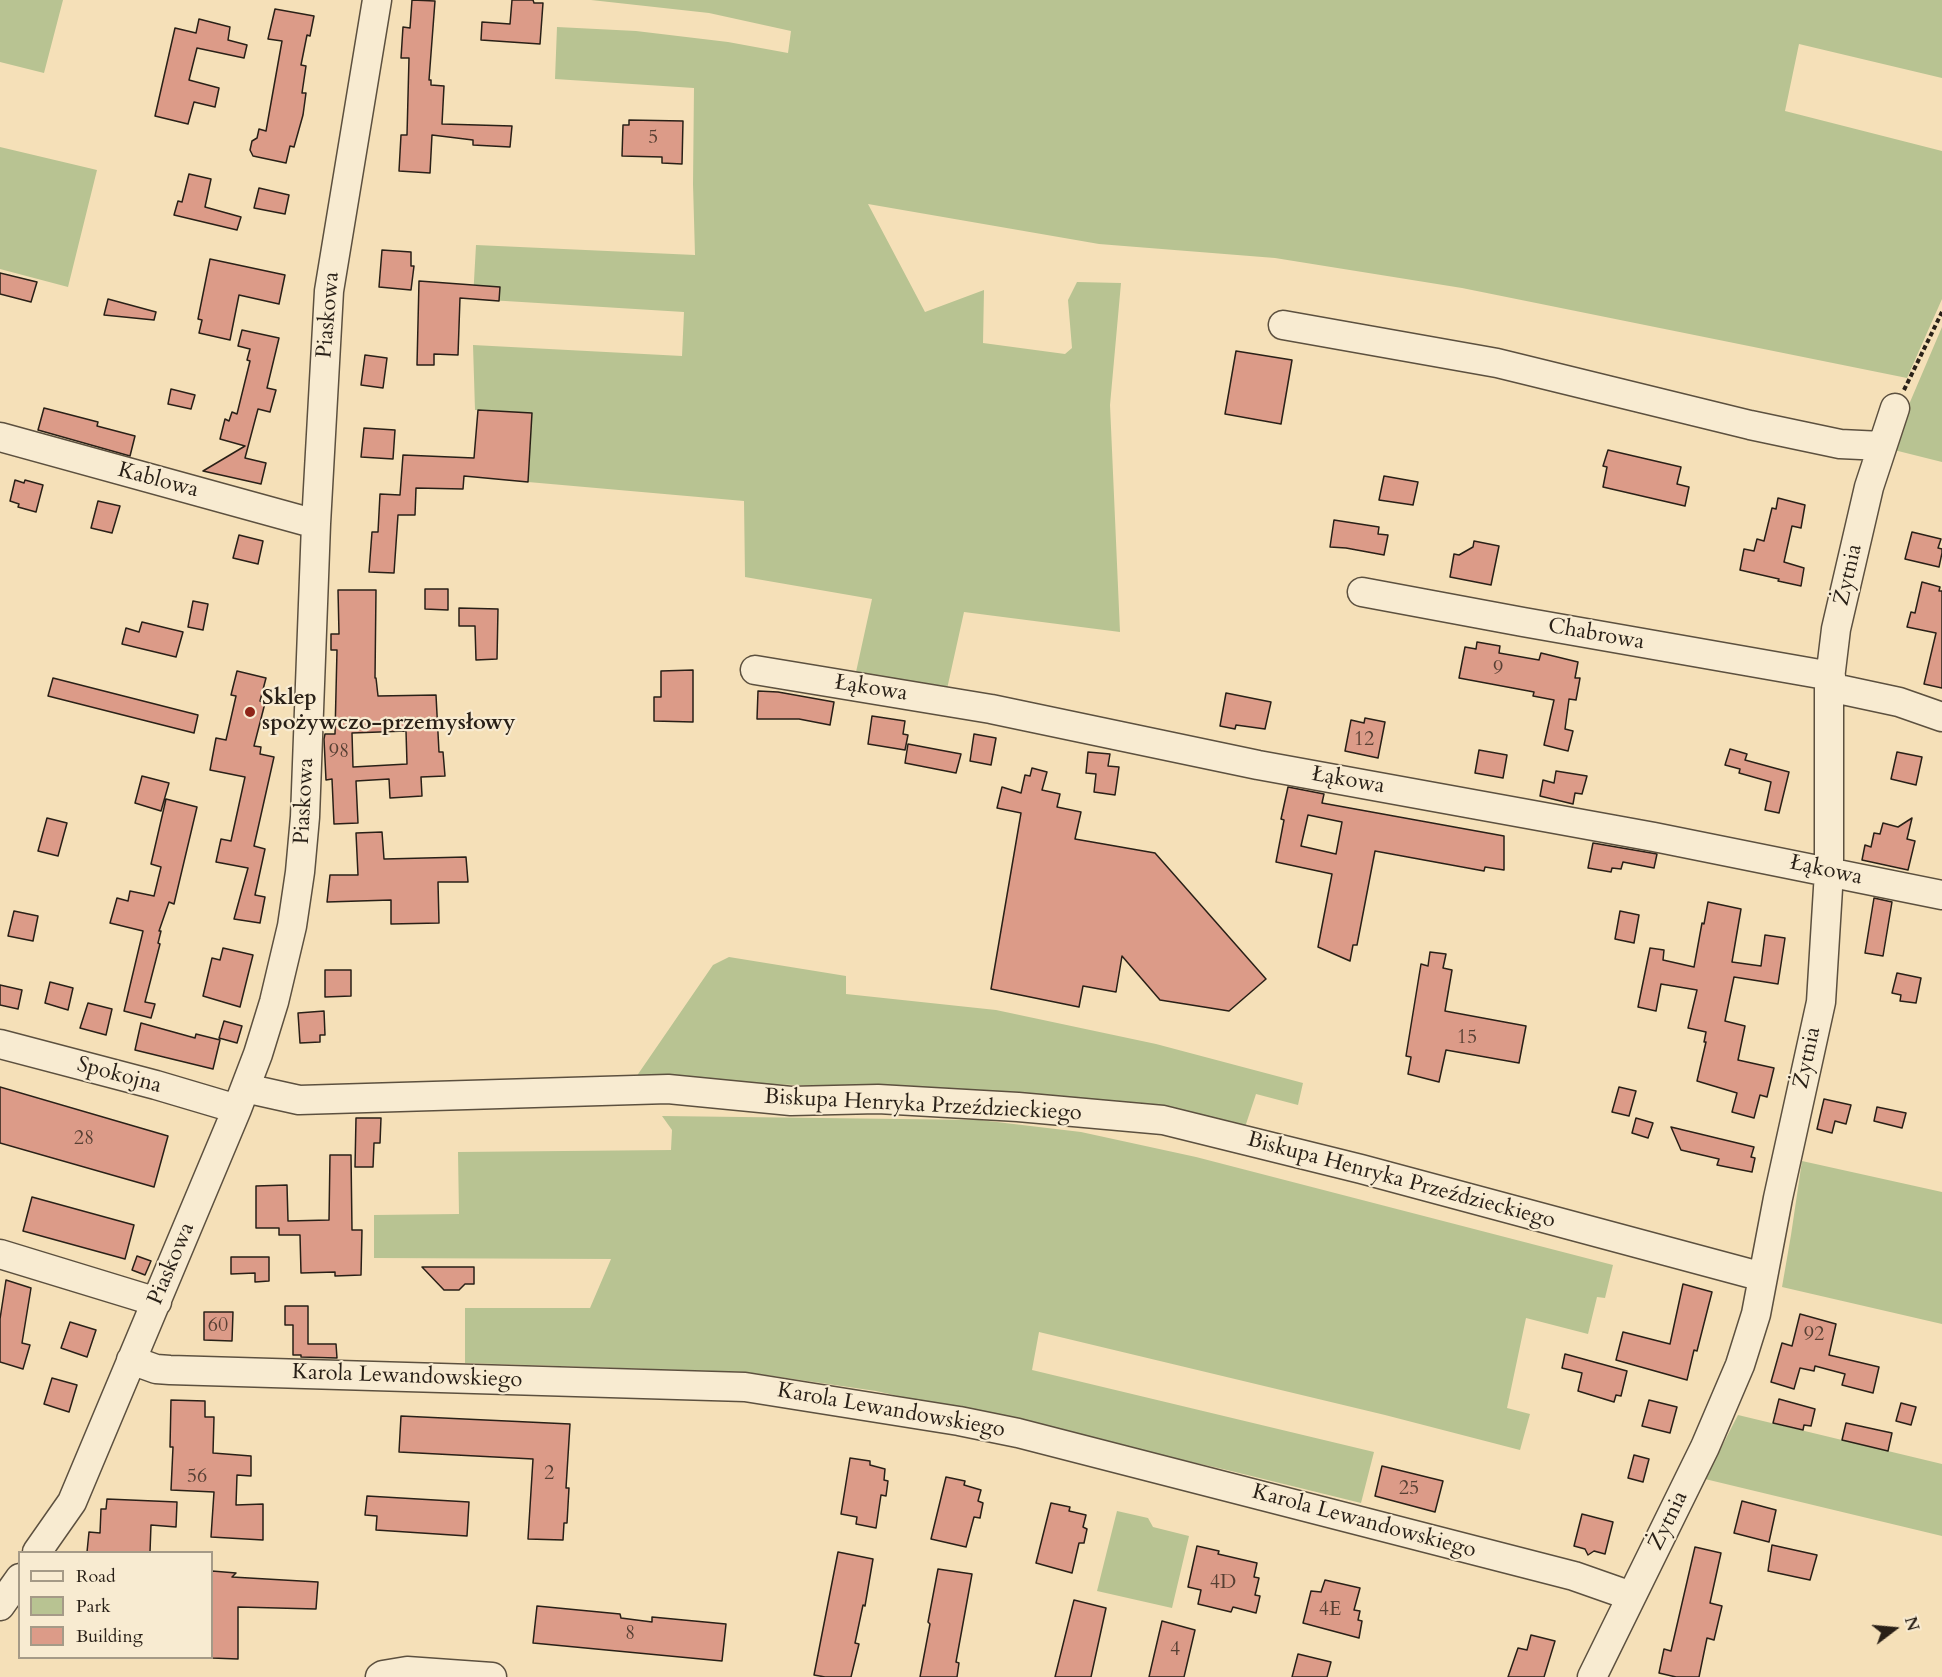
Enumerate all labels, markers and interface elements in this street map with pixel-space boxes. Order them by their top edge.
house number: 5 [648,126,658,150]
street label: Piaskowa [312,271,346,359]
street label: Kablowa [115,458,201,504]
street label: Żytnia [1829,542,1869,608]
street label: Chabrowa [1546,614,1646,656]
house number: 9 [1493,657,1503,681]
street label: Łąkowa [833,670,909,708]
place label: Sklep spożywczo-przemysłowy [262,686,516,738]
marker: Sklep spożywczo-przemysłowy [243,705,257,719]
house number: 12 [1354,728,1374,752]
house number: 98 [329,740,349,764]
street label: Piaskowa [290,757,320,845]
street label: Łąkowa [1310,762,1386,800]
street label: Łąkowa [1787,850,1865,892]
street label: Żytnia [1789,1025,1827,1091]
house number: 15 [1457,1026,1477,1050]
street label: Spokojna [74,1052,164,1100]
street label: Biskupa Henryka Przeździeckiego [764,1085,1082,1127]
house number: 28 [74,1127,94,1151]
street label: Biskupa Henryka Przeździeckiego [1244,1127,1558,1235]
street label: Piaskowa [143,1219,201,1309]
house number: 60 [208,1314,228,1338]
house number: 92 [1804,1323,1824,1347]
street label: Karola Lewandowskiego [291,1360,523,1394]
street label: Karola Lewandowskiego [775,1378,1007,1444]
house number: 2 [544,1462,554,1486]
house number: 56 [187,1465,207,1489]
house number: 25 [1399,1477,1419,1501]
street label: Karola Lewandowskiego [1249,1479,1479,1565]
street label: Żytnia [1643,1487,1695,1555]
legend [18,1551,213,1659]
text: Road [76,1564,116,1589]
house number: 4D [1210,1571,1236,1595]
text: Park [76,1594,111,1619]
house number: 4E [1319,1598,1341,1622]
north arrow [1864,1599,1924,1659]
text: N [1899,1614,1924,1634]
house number: 8 [625,1622,635,1646]
text: Building [76,1624,143,1649]
house number: 4 [1170,1638,1180,1662]

